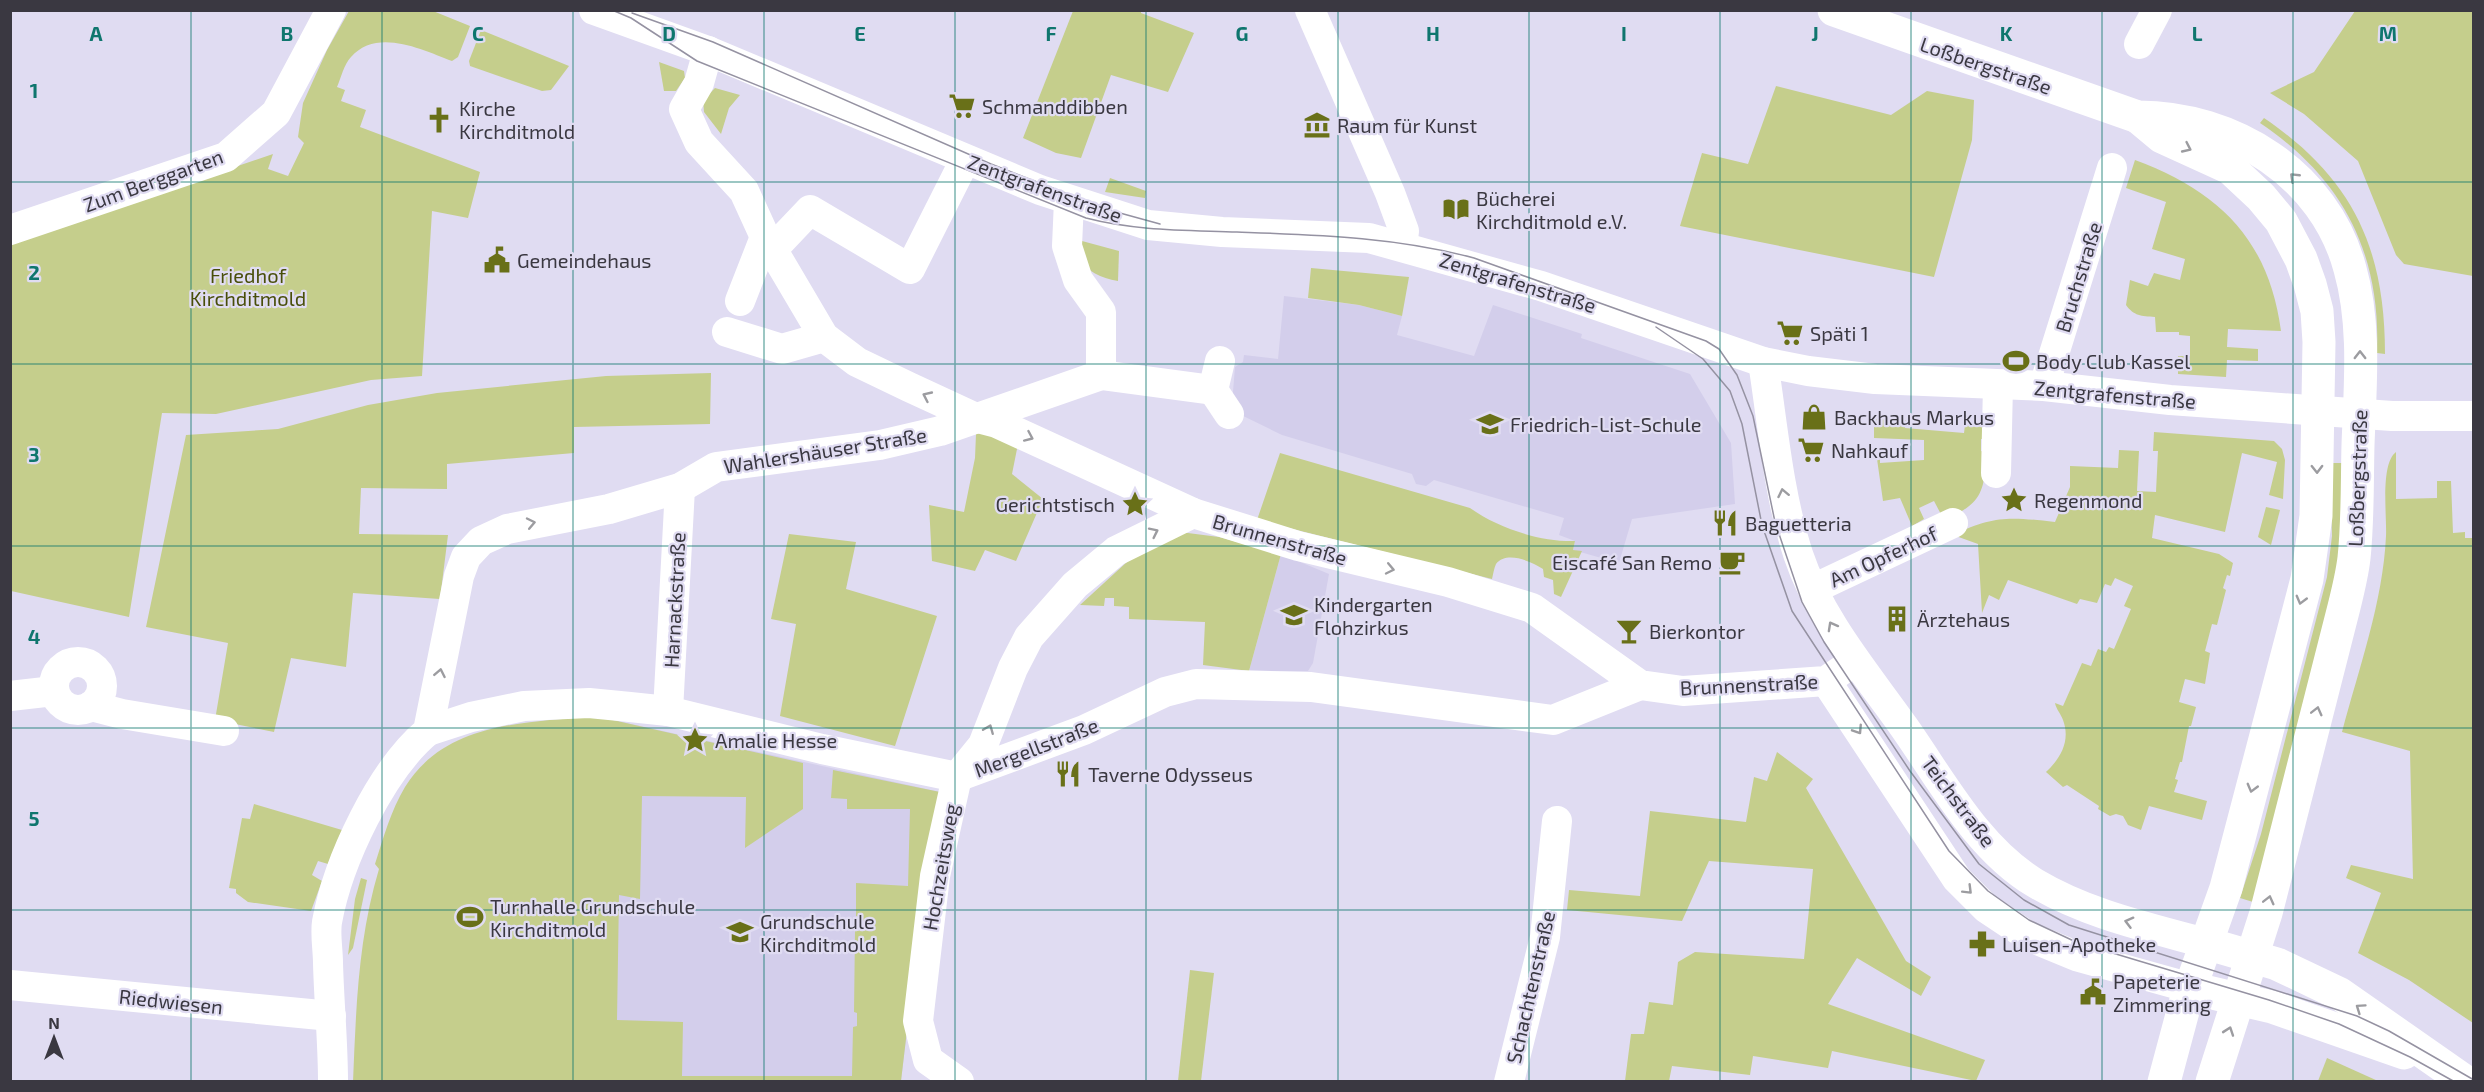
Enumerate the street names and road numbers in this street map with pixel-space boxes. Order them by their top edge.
street label: Loßbergstraße [1917,31,2055,99]
street label: Zum Berggarten [80,144,226,216]
street label: Zentgrafenstraße [965,149,1125,227]
street label: Bruchstraße [2050,219,2106,335]
street label: Zentgrafenstraße [1437,247,1599,317]
street label: Zentgrafenstraße [2033,375,2197,413]
street label: Loßbergstraße [2343,409,2371,547]
street label: Wahlershäuser Straße [722,422,928,478]
street label: Brunnenstraße [1210,508,1350,570]
street label: Am Opferhof [1825,520,1941,591]
street label: Harnackstraße [658,531,690,669]
street label: Brunnenstraße [1679,668,1819,700]
street label: Mergellstraße [971,712,1101,782]
street label: Teichstraße [1917,751,2001,851]
street label: Hochzeitsweg [917,802,963,932]
street label: Schachtenstraße [1501,908,1559,1066]
street label: Riedwiesen [118,984,224,1018]

